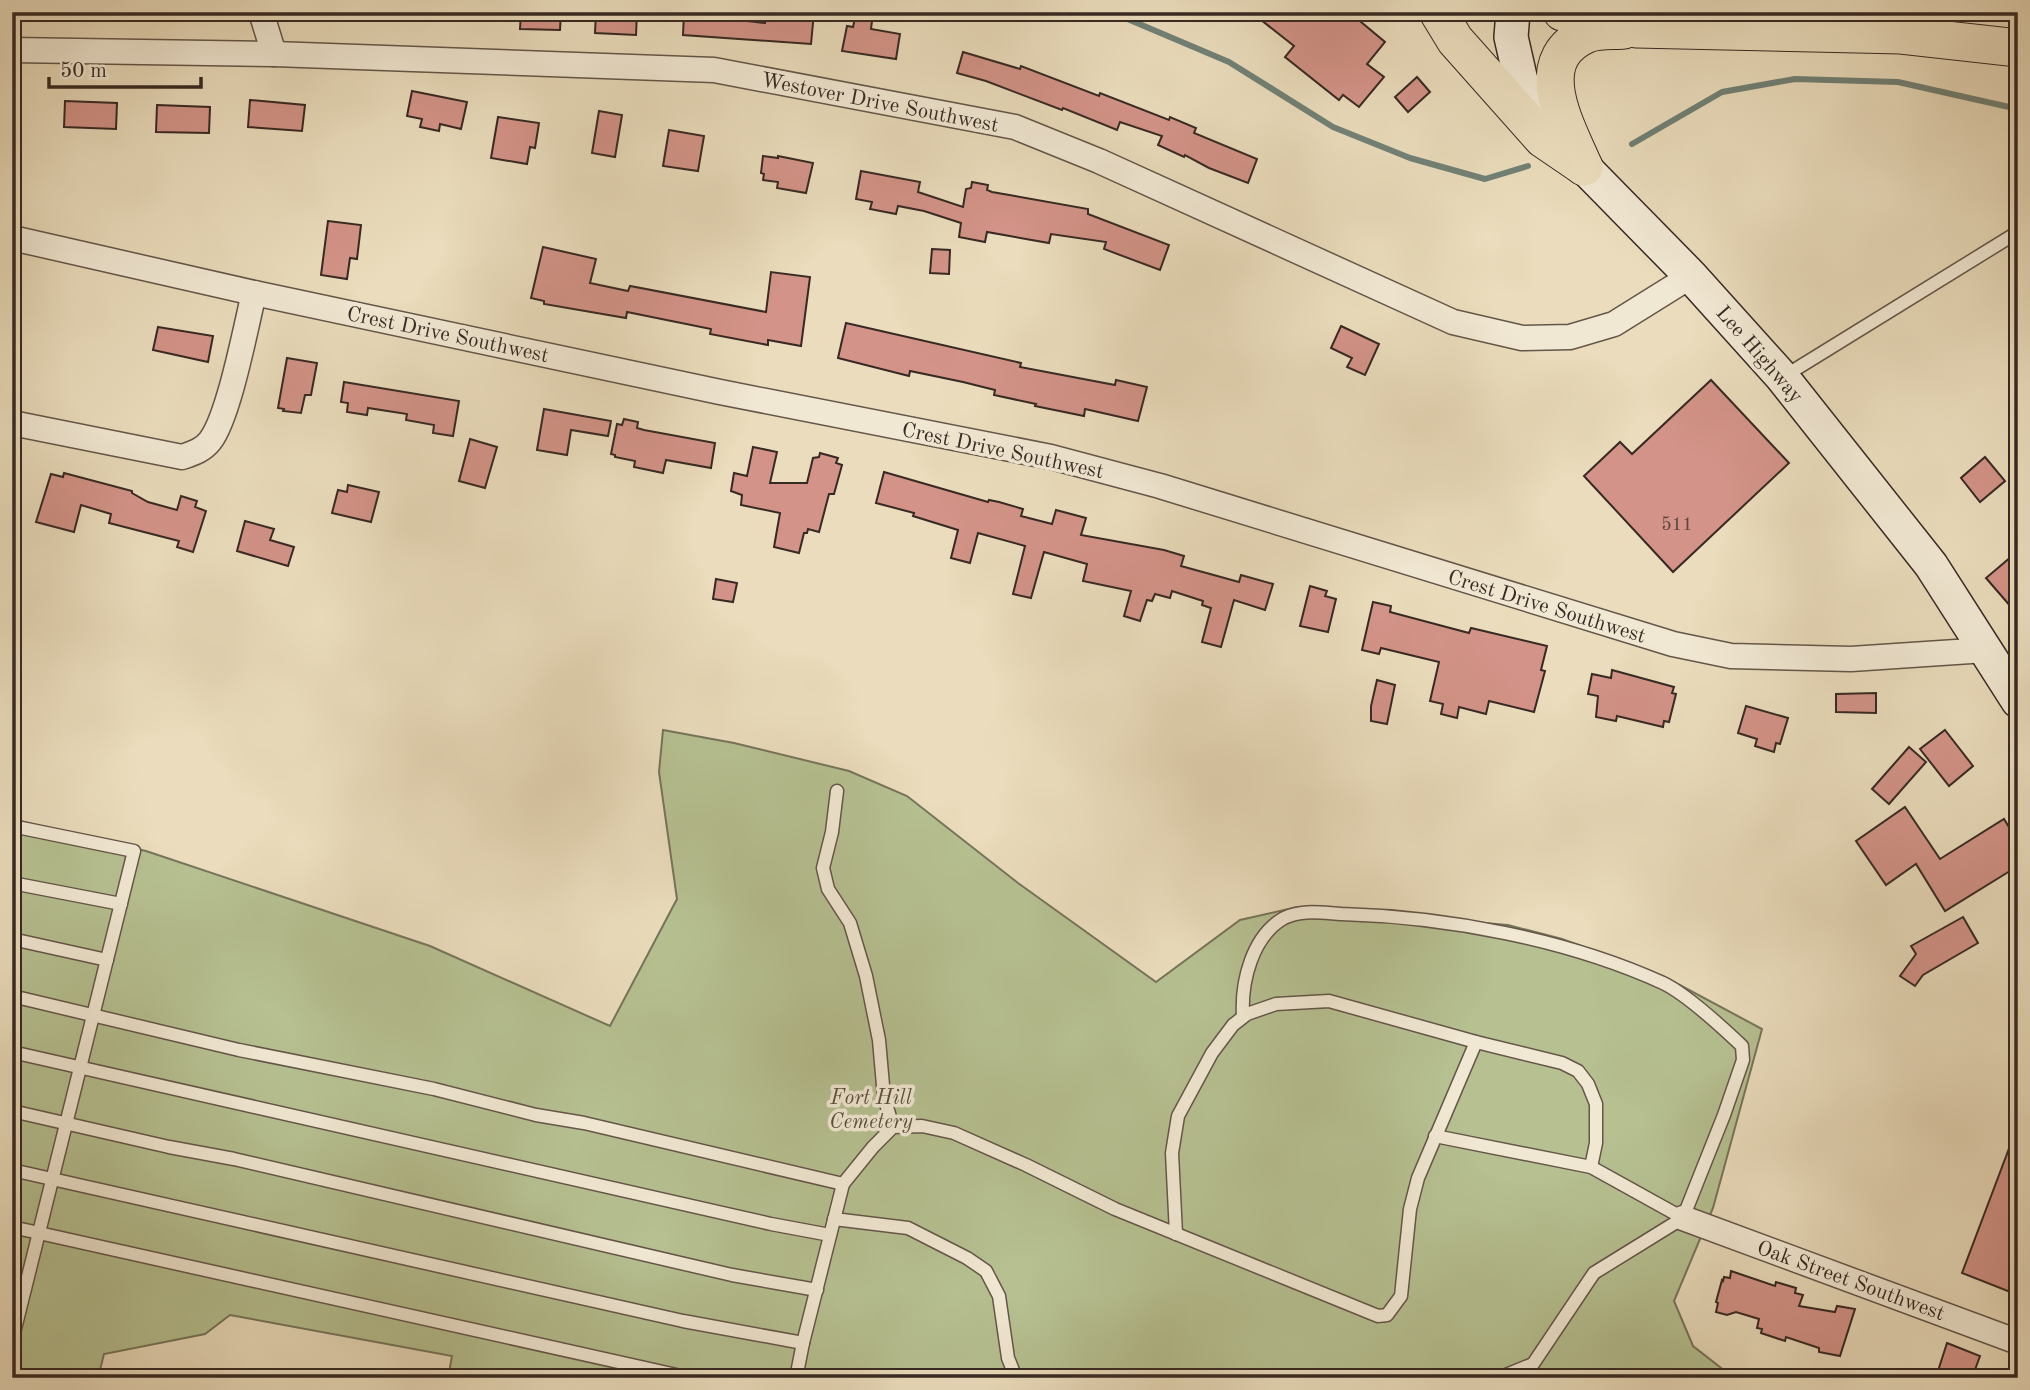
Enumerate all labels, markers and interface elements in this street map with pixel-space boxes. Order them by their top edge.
scale bar [49,46,201,90]
text: 50 m [60,61,107,82]
street label: Westover Drive Southwest [759,70,1000,137]
street label: Lee Highway [1711,302,1806,408]
street label: Crest Drive Southwest [345,304,551,367]
street label: Crest Drive Southwest [900,420,1106,483]
house number: 511 [1661,516,1693,534]
street label: Crest Drive Southwest [1445,567,1648,648]
park label: Fort Hill Cemetery [829,1088,913,1133]
street label: Oak Street Southwest [1754,1238,1947,1325]

